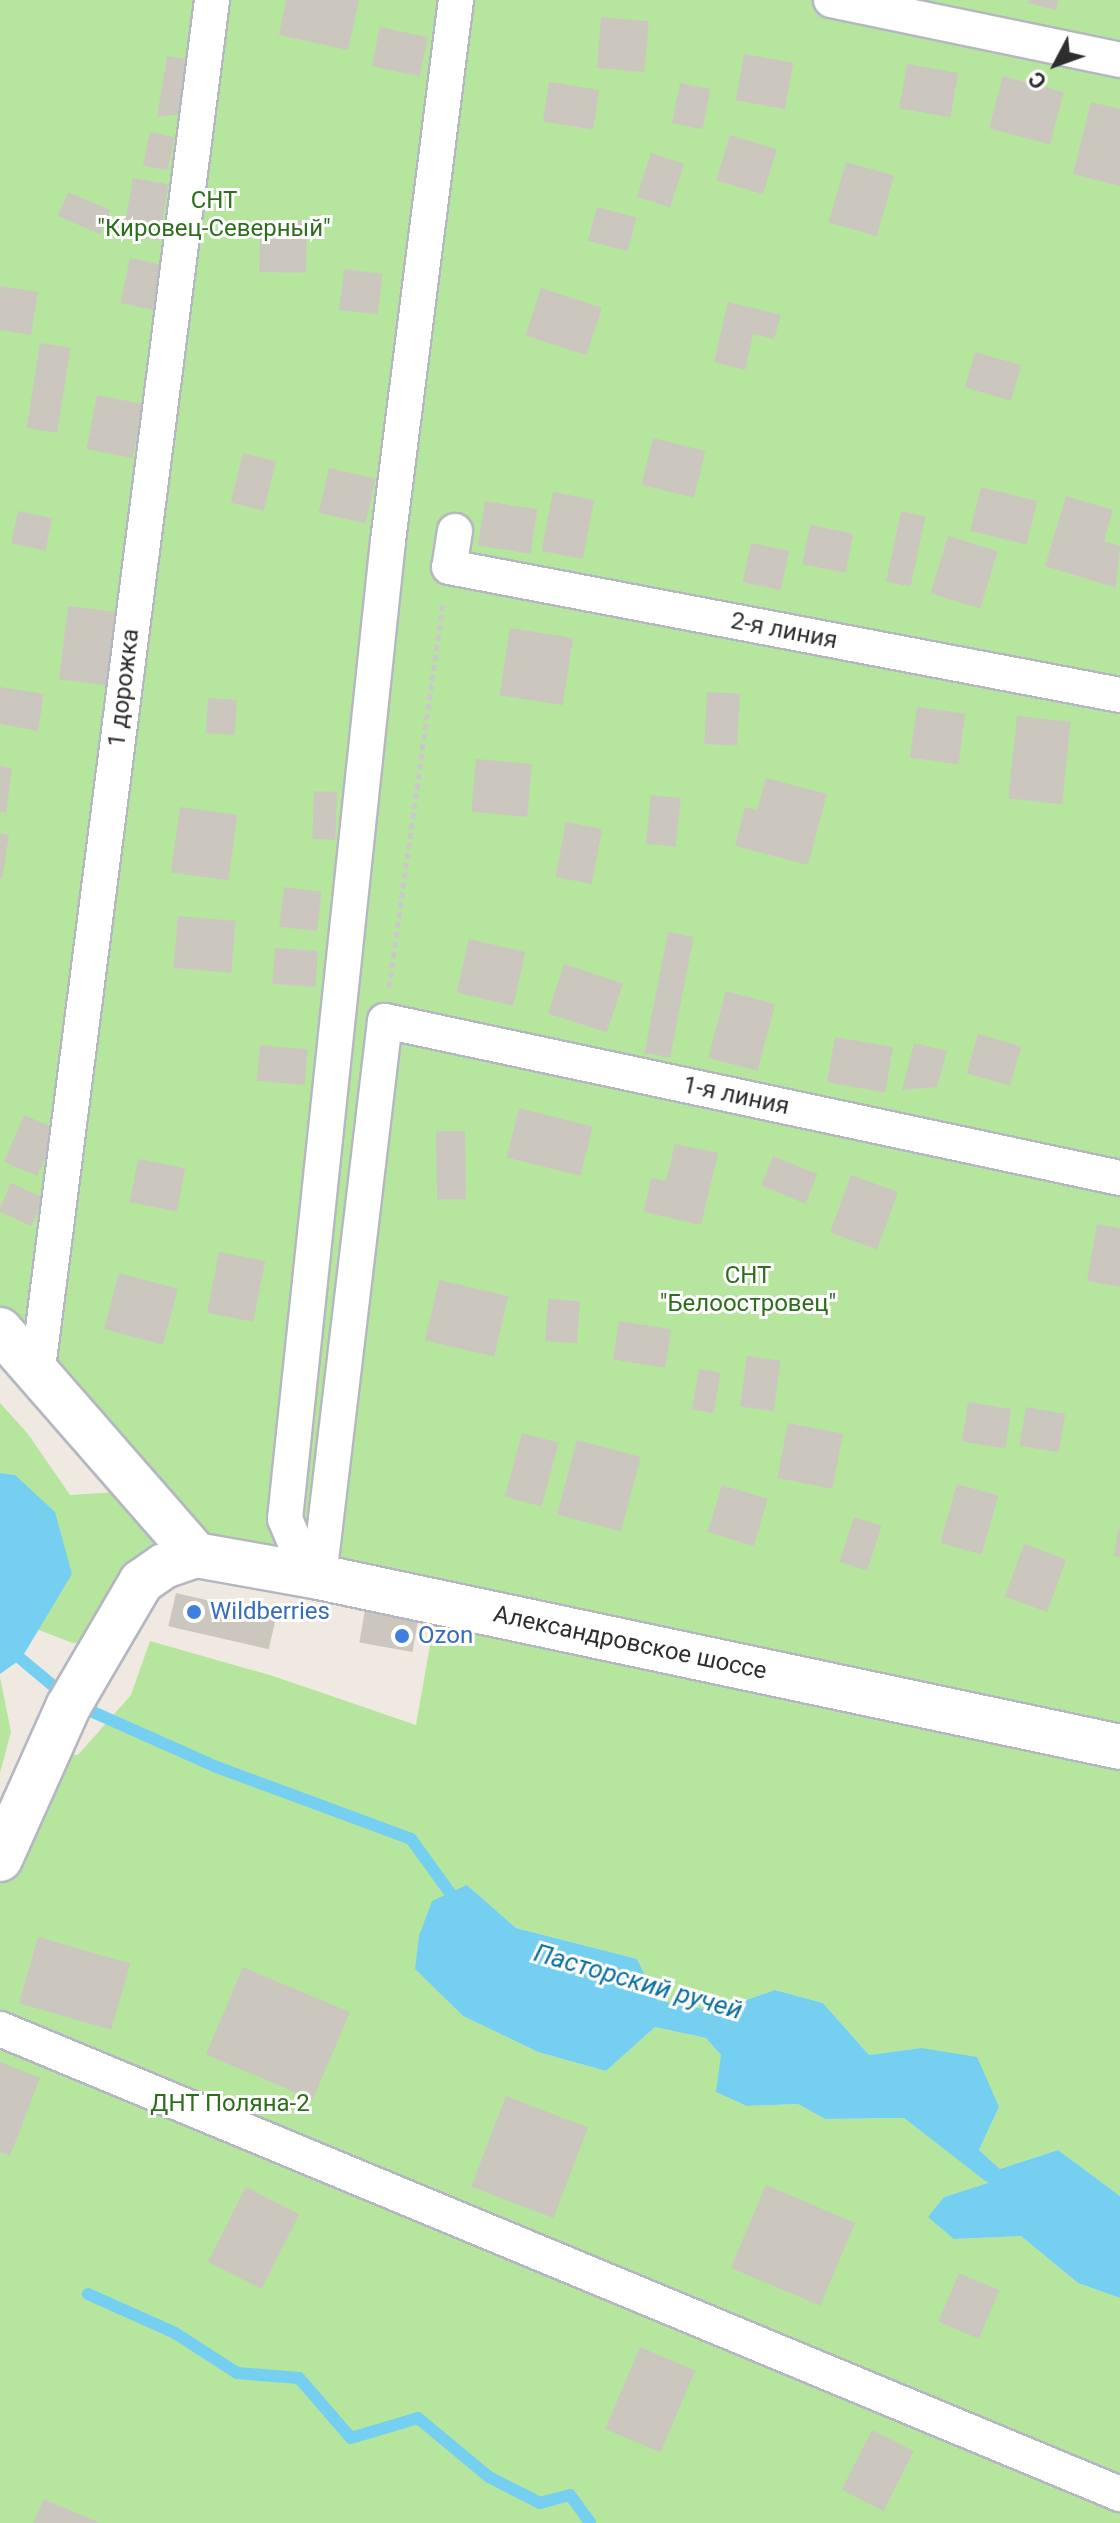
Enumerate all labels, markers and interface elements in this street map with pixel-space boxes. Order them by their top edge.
north arrow [1016,24,1096,104]
text: С [1023,66,1052,94]
park label: СНТ "Кировец-Северный" [97,187,331,243]
street label: 2-я линия [728,607,840,655]
street label: 1 дорожка [102,627,146,749]
street label: 1-я линия [680,1071,792,1121]
park label: СНТ "Белоостровец" [660,1262,836,1318]
place label: Wildberries [210,1598,330,1626]
street label: Александровское шоссе [491,1600,769,1686]
marker: Wildberries [185,1603,203,1621]
place label: Ozon [418,1622,473,1650]
marker: Ozon [393,1627,411,1645]
water label: Пасторский ручей [530,1937,746,2027]
park label: ДНТ Поляна-2 [150,2090,310,2118]

